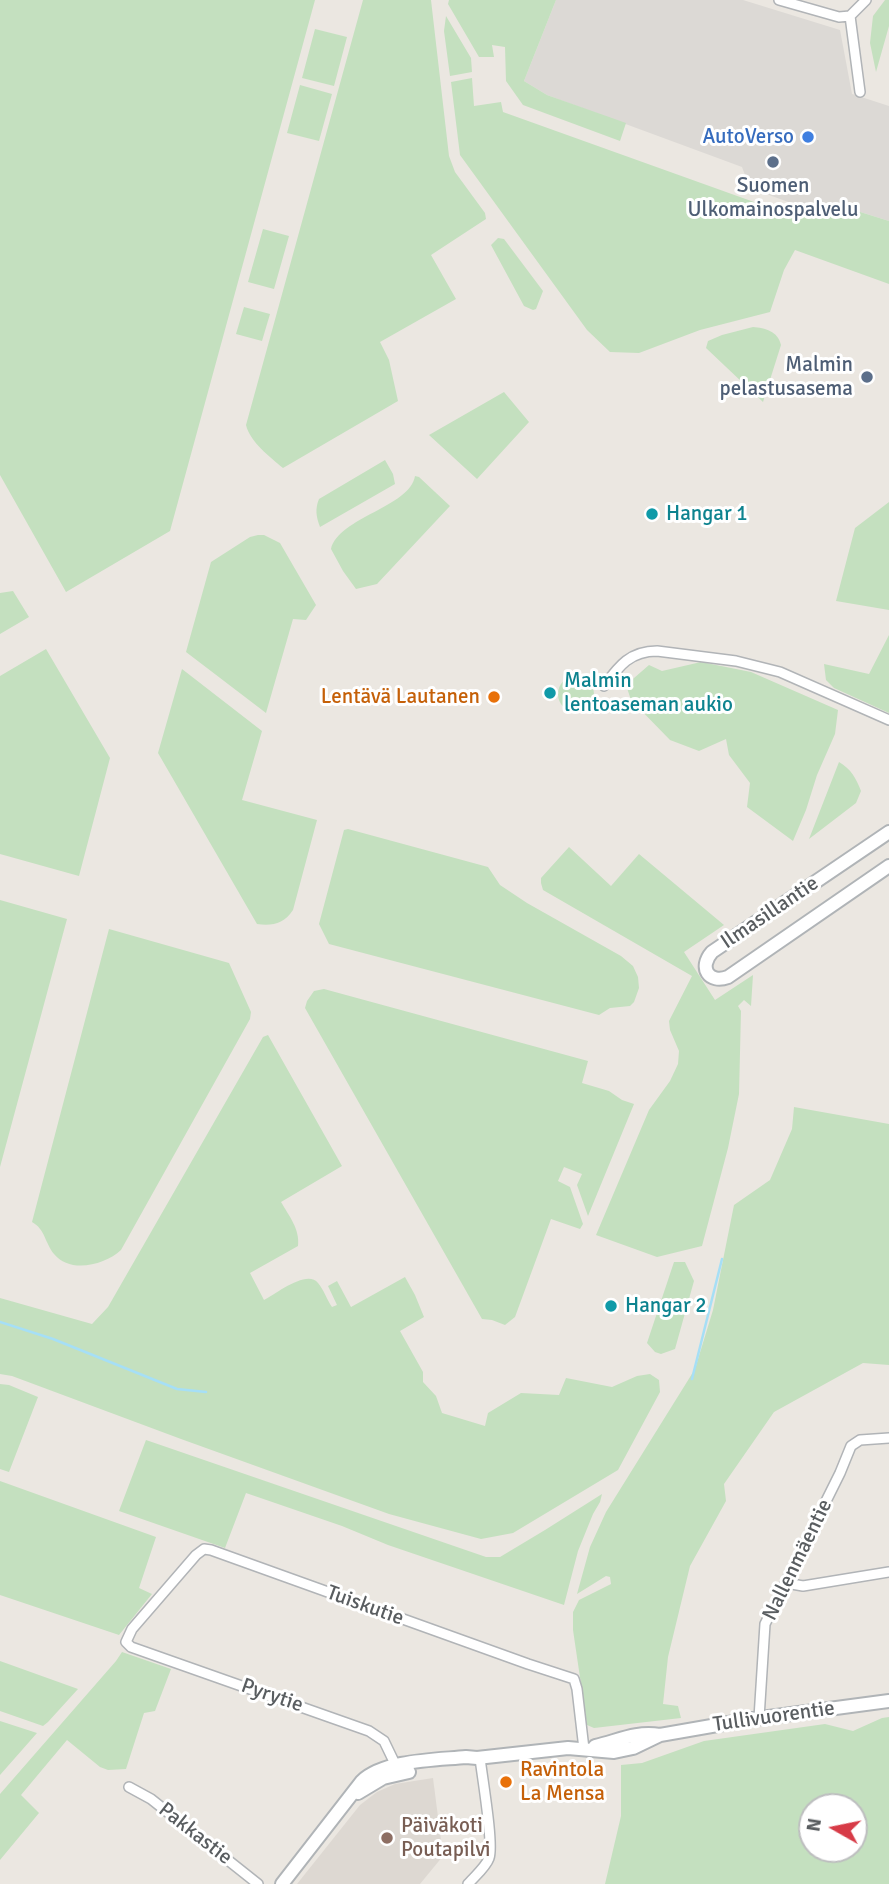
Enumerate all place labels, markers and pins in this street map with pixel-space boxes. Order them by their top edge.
place label: AutoVerso [702,124,794,150]
marker: AutoVerso [800,129,816,145]
marker: Suomen Ulkomainospalvelu [765,154,781,170]
place label: Suomen Ulkomainospalvelu [688,173,858,223]
place label: Malmin pelastusasema [720,352,853,402]
marker: Malmin pelastusasema [859,369,875,385]
place label: Hangar 1 [666,501,748,527]
marker: Hangar 1 [644,506,660,522]
place label: Malmin lentoaseman aukio [564,668,733,718]
place label: Lentävä Lautanen [321,684,480,710]
marker: Malmin lentoaseman aukio [542,685,558,701]
marker: Lentävä Lautanen [486,689,502,705]
place label: Hangar 2 [625,1293,707,1319]
marker: Hangar 2 [603,1298,619,1314]
place label: Ravintola La Mensa [520,1757,605,1807]
marker: Ravintola La Mensa [498,1774,514,1790]
place label: Päiväkoti Poutapilvi [401,1813,491,1863]
marker: Päiväkoti Poutapilvi [379,1830,395,1846]

